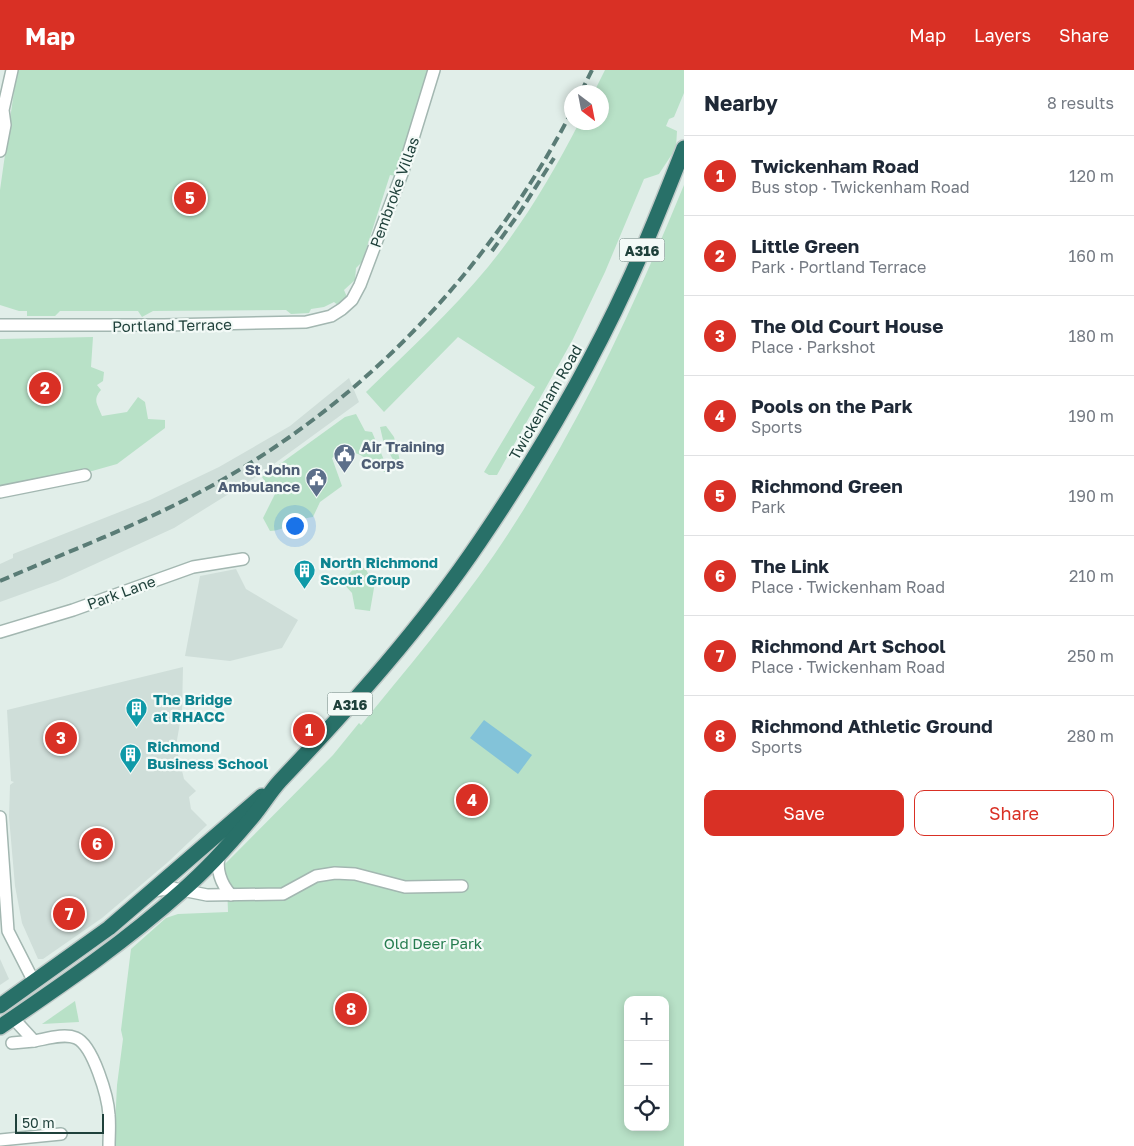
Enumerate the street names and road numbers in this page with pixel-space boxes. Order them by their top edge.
street label: Pembroke Villas [366,134,422,250]
road number: A316 [620,238,664,262]
street label: Portland Terrace [112,315,232,335]
street label: Twickenham Road [505,341,585,463]
street label: Park Lane [84,571,158,613]
road number: A316 [328,692,372,716]

